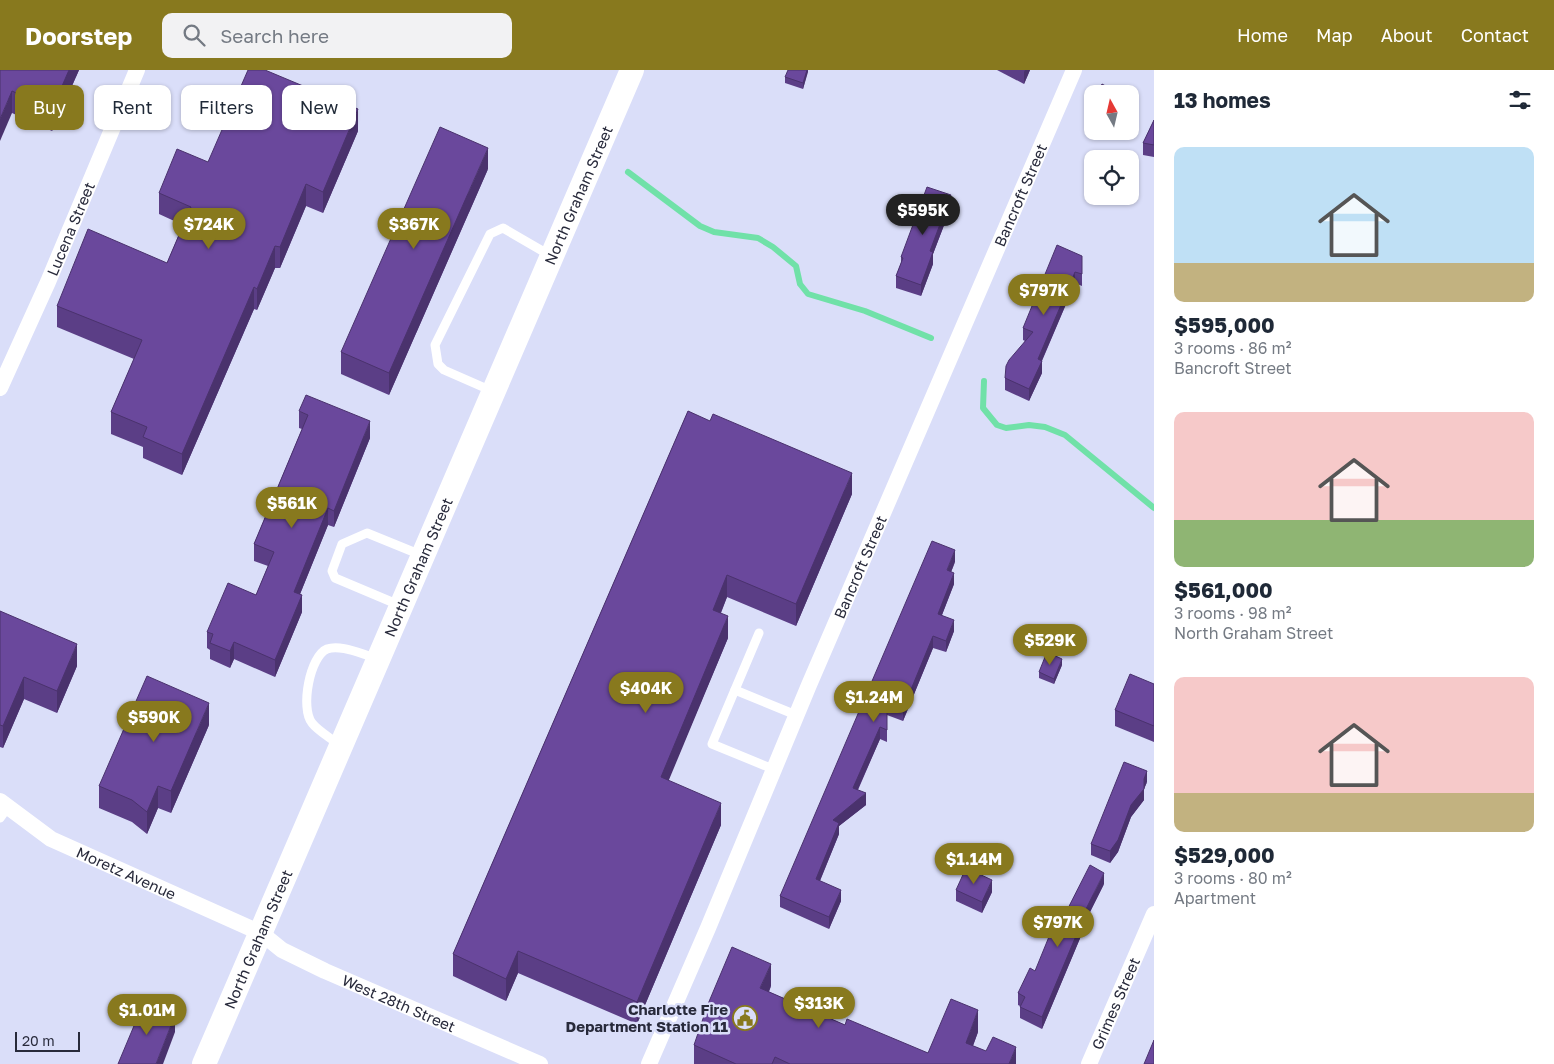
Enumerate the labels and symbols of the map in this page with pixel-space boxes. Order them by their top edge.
north arrow [1084,85,1139,140]
street label: North Graham Street [540,123,616,267]
street label: Bancroft Street [990,141,1050,249]
street label: Lucena Street [43,179,98,279]
pin: $595K [888,194,958,236]
pin: $724K [174,208,244,250]
pin: $367K [379,208,449,250]
pin: $797K [1009,274,1079,316]
pin: $561K [257,486,327,529]
street label: North Graham Street [380,495,456,639]
street label: Bancroft Street [830,513,890,621]
pin: $529K [1015,624,1085,666]
pin: $404K [611,672,681,714]
pin: $1.24M [833,680,915,723]
pin: $590K [119,700,189,743]
pin: $1.14M [933,842,1015,885]
street label: Moretz Avenue [74,843,179,903]
street label: North Graham Street [220,867,296,1011]
pin: $797K [1023,906,1093,948]
street label: Grimes Street [1087,955,1143,1052]
street label: West 28th Street [339,971,458,1035]
pin: $313K [784,986,854,1029]
pin: $1.01M [106,994,188,1036]
place label: Charlotte Fire Department Station 11 [566,1000,728,1035]
public building icon: Charlotte Fire Department Station 11 [732,1005,758,1031]
scale bar [15,1029,80,1052]

